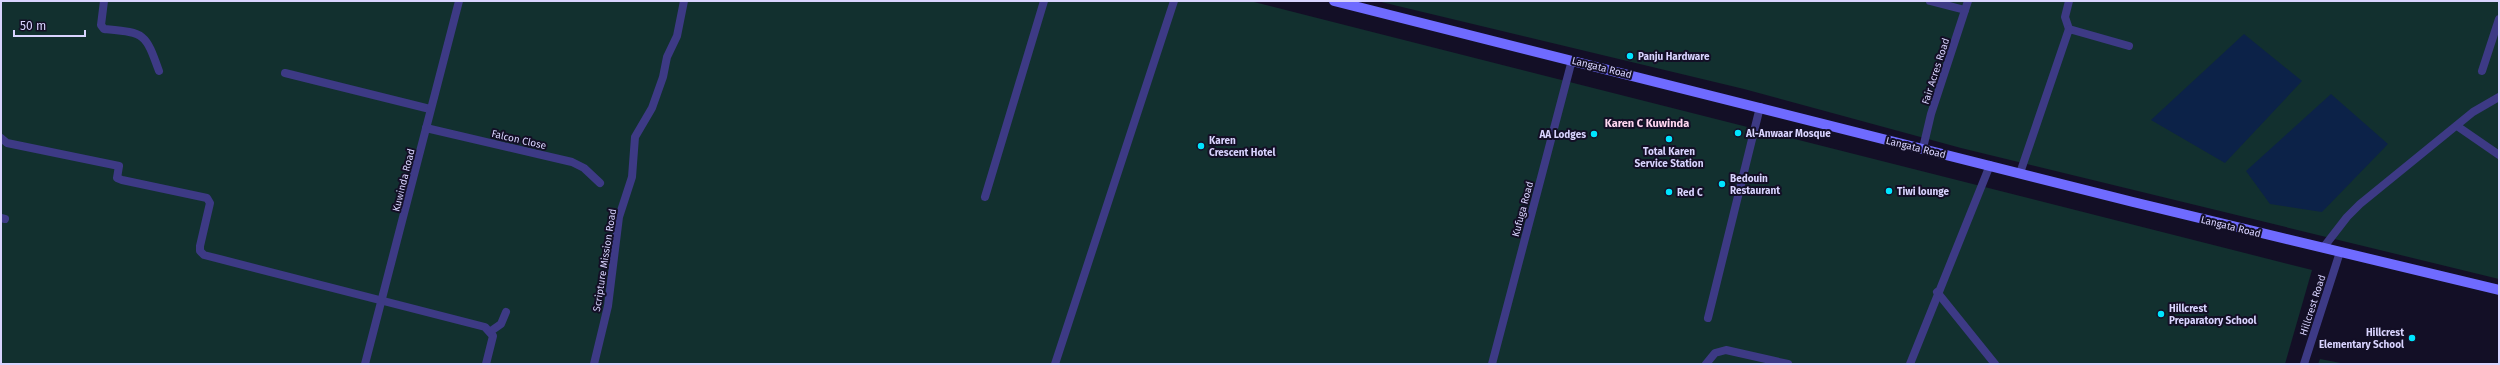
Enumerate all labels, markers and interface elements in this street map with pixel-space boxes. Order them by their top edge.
scale bar [14,12,85,38]
text: 50 m [20,19,46,33]
street label: Fair Acres Road [1920,37,1952,106]
marker: Panju Hardware [1625,51,1635,61]
place label: Panju Hardware [1638,51,1710,63]
street label: Langata Road [1571,55,1633,81]
district label: Karen C Kuwinda [1605,117,1689,130]
street label: Falcon Close [490,128,547,152]
marker: Al-Anwaar Mosque [1733,128,1743,138]
place label: Al-Anwaar Mosque [1745,128,1831,140]
place label: AA Lodges [1538,129,1586,141]
marker: AA Lodges [1589,129,1599,139]
marker: Total Karen Service Station [1664,134,1674,144]
place label: Karen Crescent Hotel [1209,135,1276,159]
street label: Langata Road [1885,135,1947,161]
marker: Karen Crescent Hotel [1196,141,1206,151]
place label: Total Karen Service Station [1635,146,1704,170]
street label: Kuwinda Road [390,147,418,213]
place label: Bedouin Restaurant [1730,173,1780,197]
marker: Bedouin Restaurant [1717,179,1727,189]
street label: Kufuga Road [1510,180,1536,238]
marker: Tiwi lounge [1884,186,1894,196]
place label: Tiwi lounge [1897,186,1949,198]
marker: Red C [1664,187,1674,197]
place label: Red C [1677,187,1703,199]
street label: Scripture Mission Road [591,208,619,312]
street label: Langata Road [2200,214,2262,240]
street label: Hillcrest Road [2297,273,2328,337]
place label: Hillcrest Preparatory School [2169,303,2257,327]
marker: Hillcrest Preparatory School [2156,309,2166,319]
place label: Hillcrest Elementary School [2319,327,2404,351]
marker: Hillcrest Elementary School [2407,333,2417,343]

